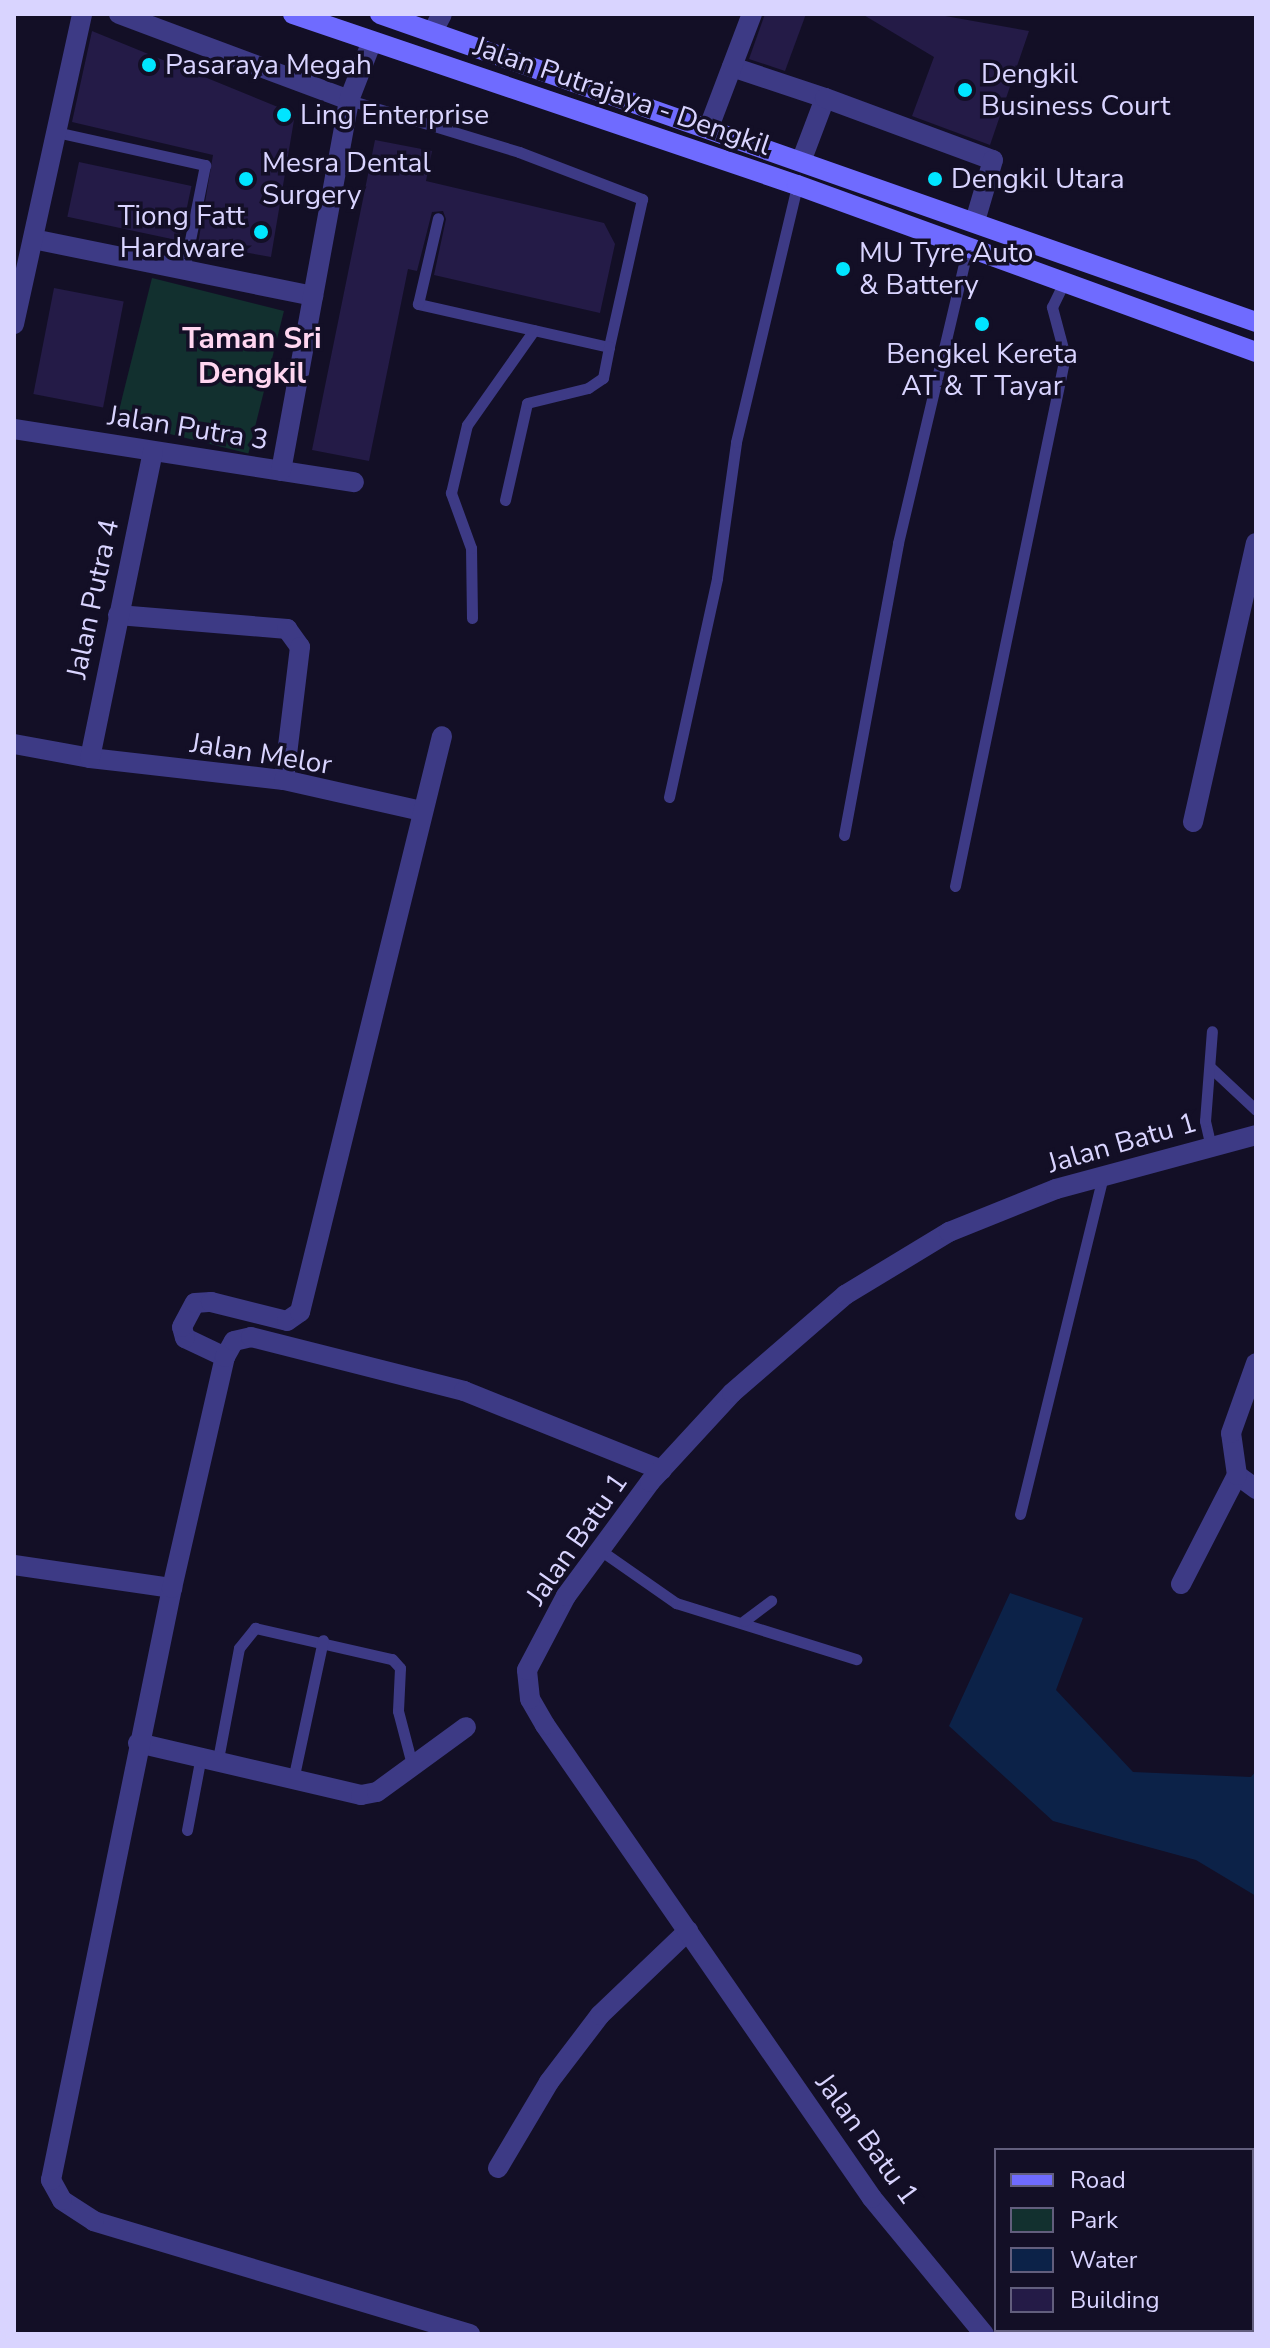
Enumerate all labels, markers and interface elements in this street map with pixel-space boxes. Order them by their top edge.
street label: Jalan Putrajaya - Dengkil [469,29,775,163]
place label: Pasaraya Megah [165,48,372,82]
marker: Pasaraya Megah [140,56,158,74]
place label: Dengkil Business Court [981,57,1170,123]
marker: Dengkil Business Court [956,81,974,99]
place label: Ling Enterprise [300,98,489,132]
marker: Ling Enterprise [275,106,293,124]
place label: Mesra Dental Surgery [262,146,431,212]
place label: Dengkil Utara [951,162,1125,196]
marker: Mesra Dental Surgery [237,170,255,188]
marker: Dengkil Utara [926,170,944,188]
place label: Tiong Fatt Hardware [118,199,245,265]
marker: Tiong Fatt Hardware [252,223,270,241]
place label: MU Tyre Auto & Battery [859,236,1033,302]
marker: MU Tyre Auto & Battery [834,260,852,278]
marker: Bengkel Kereta AT & T Tayar [973,315,991,333]
district label: Taman Sri Dengkil [182,321,322,392]
place label: Bengkel Kereta AT & T Tayar [886,337,1078,403]
street label: Jalan Putra 3 [105,399,271,457]
street label: Jalan Putra 4 [60,516,126,682]
street label: Jalan Melor [188,726,334,782]
street label: Jalan Batu 1 [1044,1106,1200,1180]
street label: Jalan Batu 1 [519,1467,635,1611]
street label: Jalan Batu 1 [808,2067,926,2211]
legend [994,2148,1254,2332]
text: Road [1070,2164,1126,2196]
text: Park [1070,2204,1118,2236]
text: Water [1070,2244,1137,2276]
text: Building [1070,2284,1160,2316]

